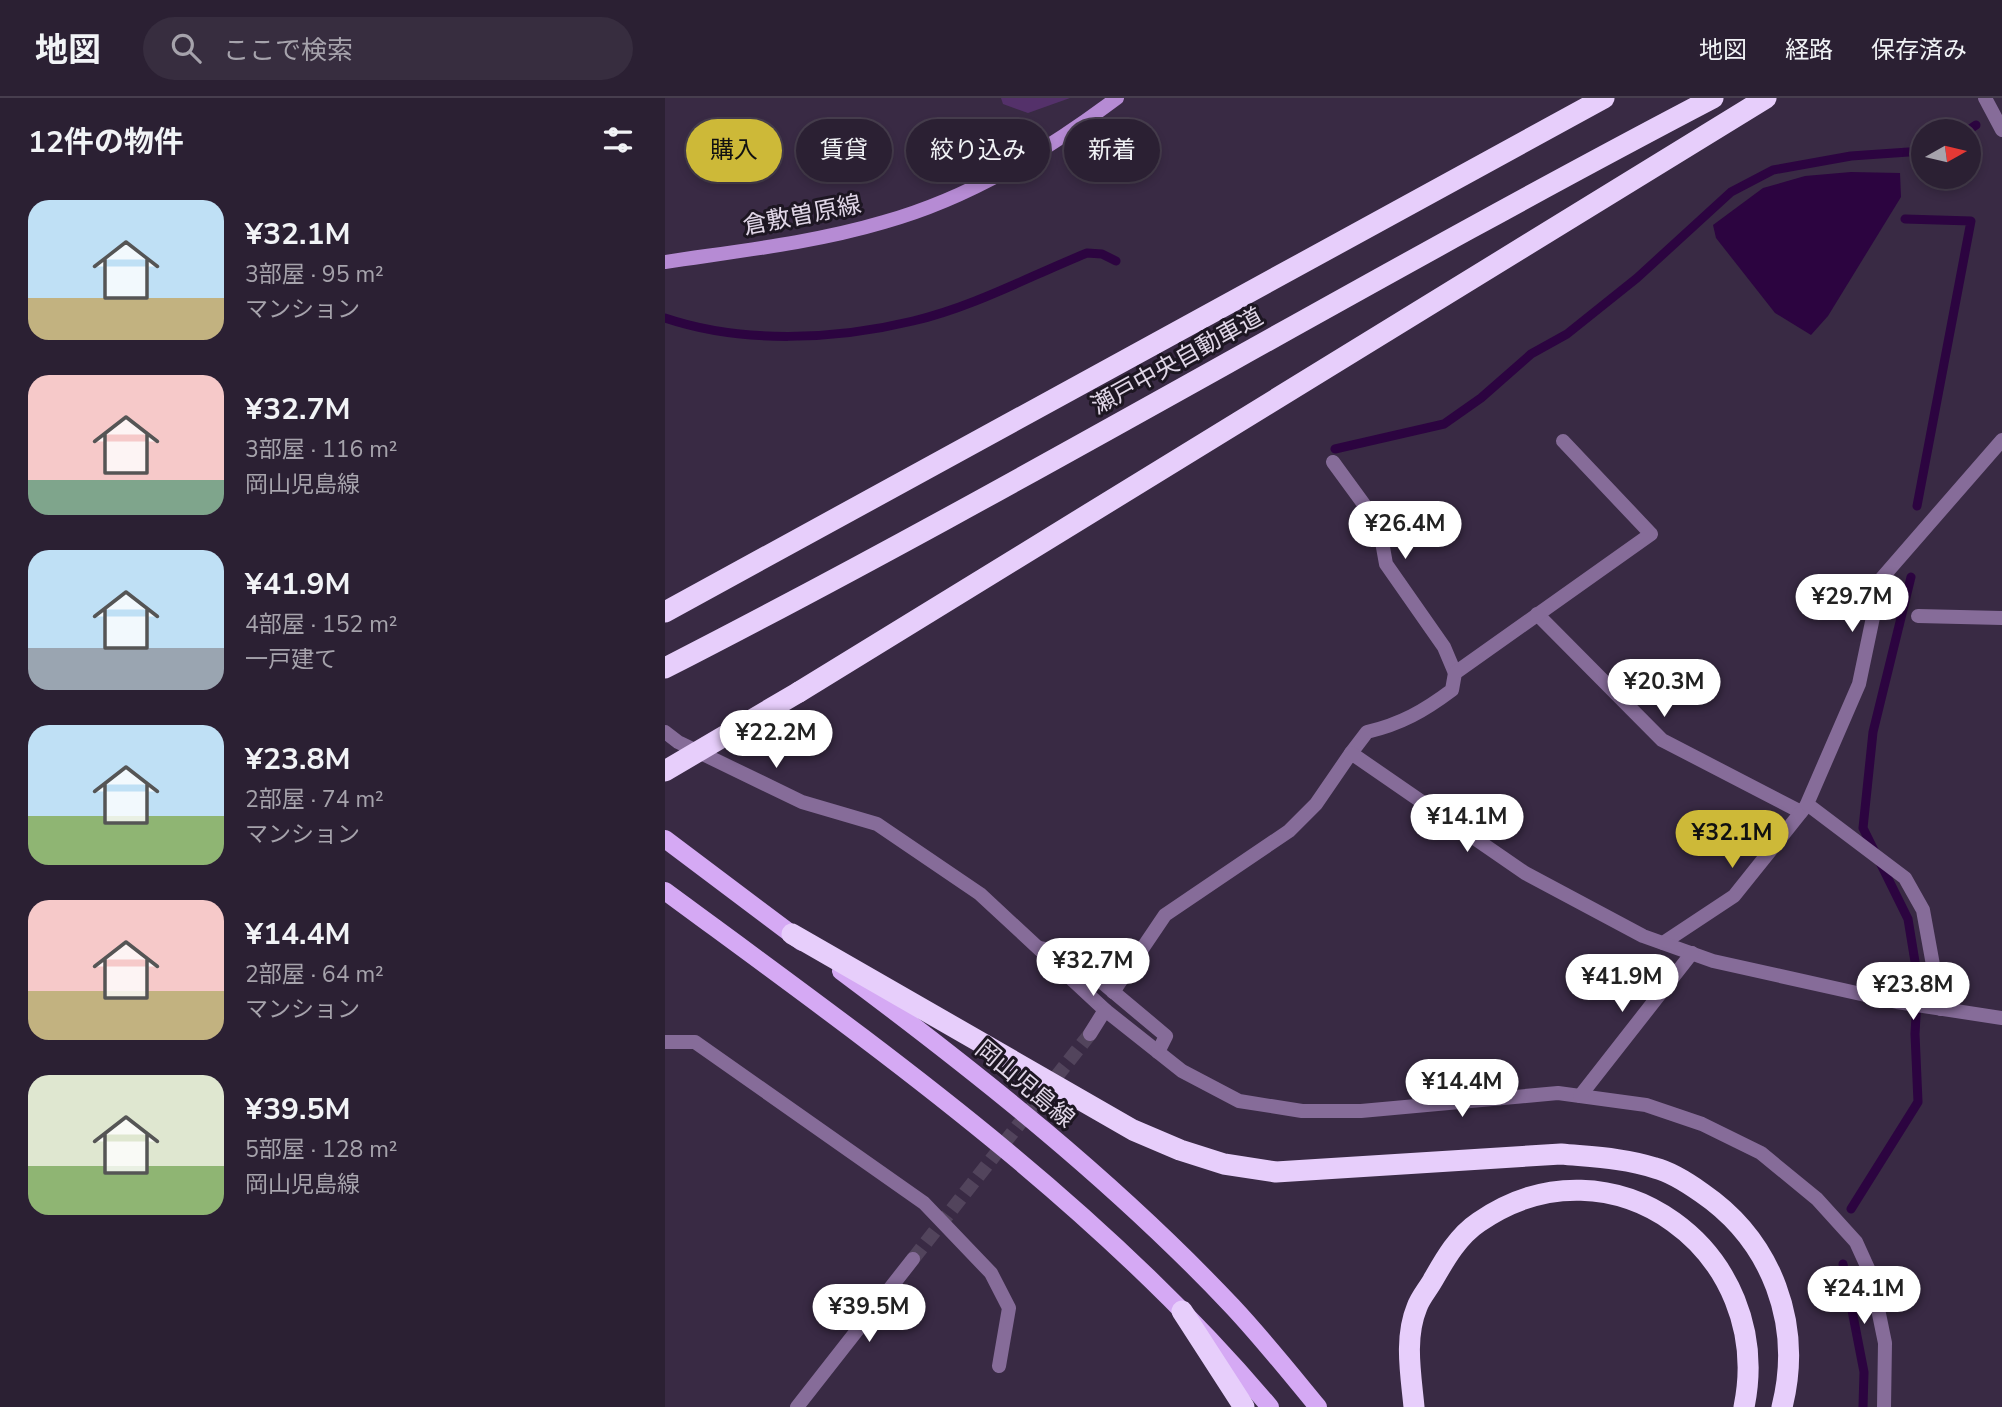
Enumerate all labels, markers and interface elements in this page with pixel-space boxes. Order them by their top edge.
search box [143,17,633,80]
text: 地図 [35,28,101,73]
icon: search [167,29,205,67]
text: ここで検索 [223,33,353,68]
text: 地図 [1699,34,1747,66]
text: 経路 [1785,34,1833,66]
text: 保存済み [1871,34,1967,66]
chip: 購入 [686,119,782,182]
chip: 賃貸 [796,119,892,182]
chip: 絞り込み [906,119,1050,182]
chip: 新着 [1064,119,1160,182]
north arrow [1911,119,1981,189]
map controls [1911,119,1981,189]
icon: filters [599,121,637,159]
text: 12件の物件 [28,122,184,163]
street label: 倉敷曽原線 [740,188,864,242]
text: ¥32.1M [245,214,350,255]
icon: home [84,228,168,312]
text: 3部屋 · 95 m² [245,259,384,290]
text: マンション [245,294,360,325]
street label: 瀬戸中央自動車道 [1085,300,1269,422]
text: ¥32.7M [245,389,350,430]
icon: home [84,403,168,487]
text: 3部屋 · 116 m² [245,434,398,465]
text: 岡山児島線 [245,469,360,500]
pin: ¥26.4M [1348,502,1462,561]
text: ¥26.4M [1365,508,1445,539]
text: ¥41.9M [245,564,350,605]
pin: ¥29.7M [1795,574,1909,634]
icon: home [84,578,168,662]
text: ¥29.7M [1812,581,1892,612]
text: 4部屋 · 152 m² [245,609,398,640]
text: 一戸建て [245,644,337,675]
pin: ¥20.3M [1607,660,1721,719]
text: ¥20.3M [1624,666,1704,697]
pin: ¥22.2M [719,710,833,770]
text: ¥22.2M [736,717,816,748]
text: ¥23.8M [245,739,350,780]
icon: home [84,753,168,837]
text: 2部屋 · 74 m² [245,784,384,815]
pin: ¥14.1M [1410,794,1524,854]
text: ¥14.1M [1427,801,1507,832]
pin: ¥32.1M [1675,810,1789,870]
text: ¥32.1M [1692,817,1772,848]
text: マンション [245,819,360,850]
text: ¥14.4M [245,914,350,955]
icon: home [84,928,168,1012]
pin: ¥32.7M [1036,939,1150,998]
text: ¥32.7M [1053,945,1133,976]
pin: ¥41.9M [1565,954,1679,1014]
text: 2部屋 · 64 m² [245,959,384,990]
text: ¥41.9M [1582,961,1662,992]
pin: ¥23.8M [1856,962,1970,1022]
text: ¥23.8M [1873,969,1953,1000]
text: マンション [245,994,360,1025]
street label: 岡山児島線 [969,1033,1081,1135]
pin: ¥14.4M [1405,1060,1519,1119]
text: ¥14.4M [1422,1066,1502,1097]
text: ¥39.5M [245,1089,350,1130]
icon: home [84,1103,168,1187]
text: 5部屋 · 128 m² [245,1134,398,1165]
text: 岡山児島線 [245,1169,360,1200]
pin: ¥24.1M [1807,1266,1921,1326]
text: ¥24.1M [1824,1273,1904,1304]
pin: ¥39.5M [812,1284,926,1344]
text: ¥39.5M [829,1291,909,1322]

